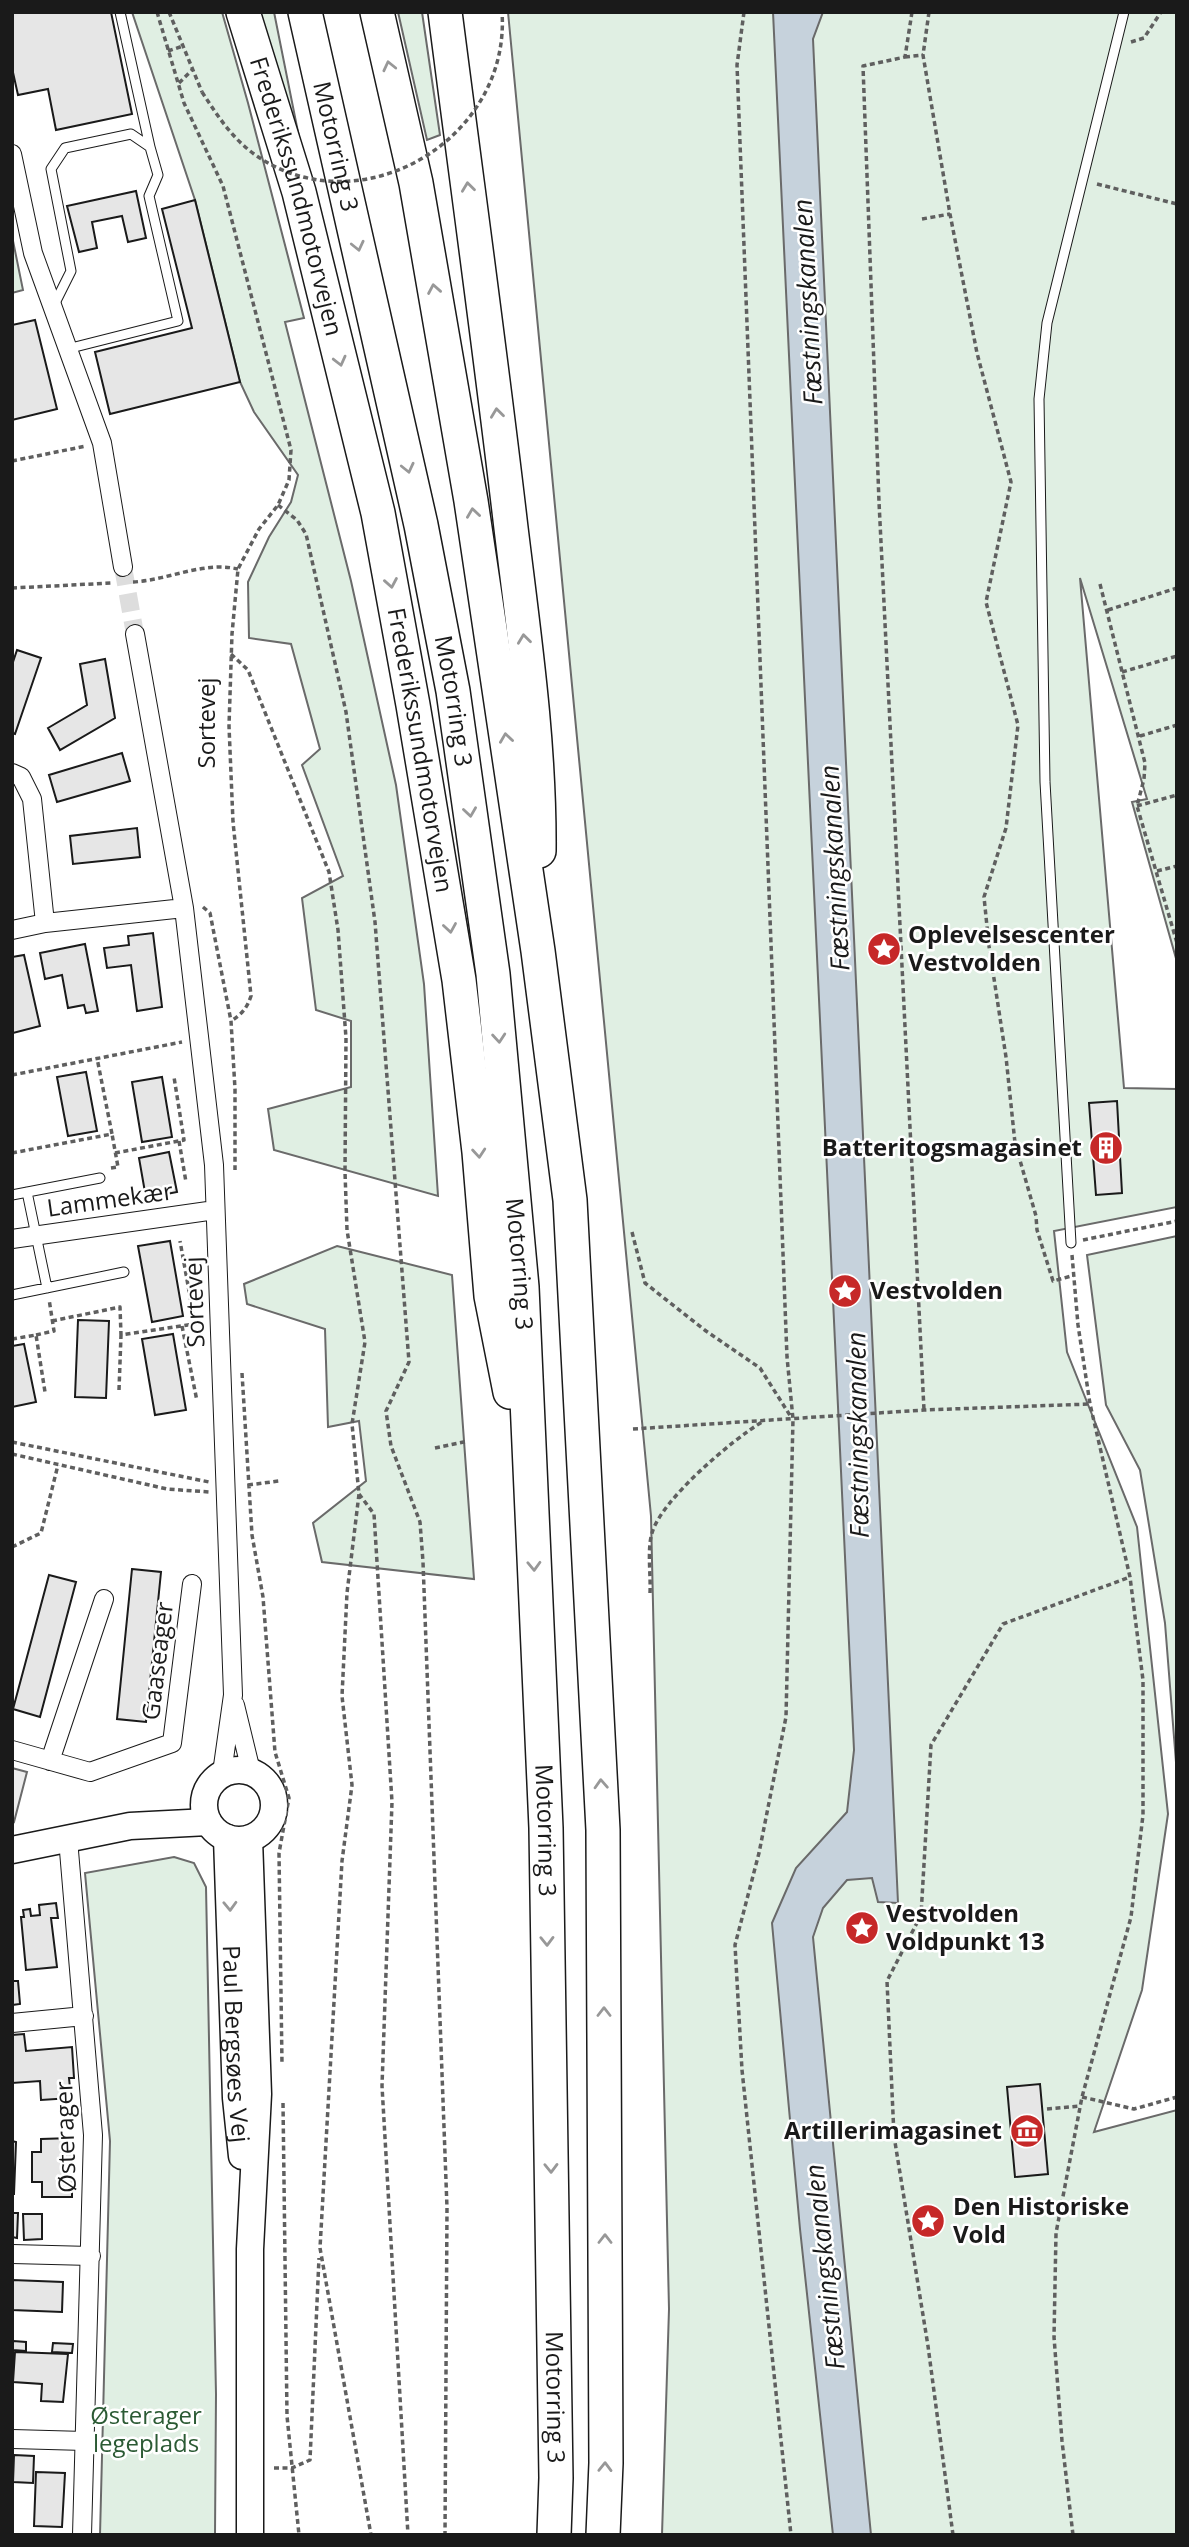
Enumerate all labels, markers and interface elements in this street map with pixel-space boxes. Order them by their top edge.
street label: Frederikssundmotorvejen [243,52,352,339]
one-way arrow [383,60,398,72]
street label: Motorring 3 [306,78,368,214]
one-way arrow [460,181,475,193]
water label: Fæstningskanalen [784,198,830,406]
one-way arrow [350,240,364,252]
one-way arrow [427,283,442,295]
one-way arrow [332,355,346,367]
one-way arrow [490,407,505,418]
one-way arrow [400,462,415,474]
one-way arrow [465,507,480,519]
one-way arrow [382,577,397,589]
street label: Frederikssundmotorvejen [381,605,462,895]
street label: Motorring 3 [428,632,481,769]
one-way arrow [517,633,532,644]
street label: Sortevej [189,678,222,768]
one-way arrow [498,732,513,744]
water label: Fæstningskanalen [811,764,857,972]
one-way arrow [463,806,478,818]
place label: Oplevelsescenter Vestvolden [908,917,1115,978]
one-way arrow [442,922,457,934]
place icon: Oplevelsescenter Vestvolden [865,930,903,968]
one-way arrow [491,1033,506,1044]
building icon: Batteritogsmagasinet [1087,1129,1125,1167]
place label: Batteritogsmagasinet [822,1130,1082,1163]
one-way arrow [472,1148,487,1159]
street label: Lammekær [45,1173,175,1224]
street label: Motorring 3 [499,1196,542,1331]
street label: Sortevej [175,1256,212,1348]
place icon: Vestvolden [826,1272,864,1310]
place label: Vestvolden [870,1273,1003,1306]
water label: Fæstningskanalen [837,1332,877,1539]
one-way arrow [527,1561,542,1572]
street label: Gaaseager [133,1600,180,1722]
street label: Motorring 3 [528,1763,565,1897]
one-way arrow [593,1778,608,1789]
place label: Vestvolden Voldpunkt 13 [886,1896,1045,1957]
one-way arrow [222,1901,237,1912]
place icon: Vestvolden Voldpunkt 13 [843,1909,881,1947]
one-way arrow [540,1935,555,1946]
street label: Paul Bergsøes Vej [216,1945,258,2144]
one-way arrow [596,2006,612,2016]
street label: Østerager [46,2081,83,2193]
museum icon: Artillerimagasinet [1008,2112,1046,2150]
place label: Artillerimagasinet [784,2113,1002,2146]
one-way arrow [543,2163,559,2174]
water label: Fæstningskanalen [795,2163,853,2372]
place label: Den Historiske Vold [953,2189,1129,2250]
place icon: Den Historiske Vold [909,2202,947,2240]
one-way arrow [597,2233,613,2244]
street label: Motorring 3 [539,2331,574,2464]
park label: Østerager legeplads [90,2398,202,2459]
one-way arrow [598,2461,613,2472]

